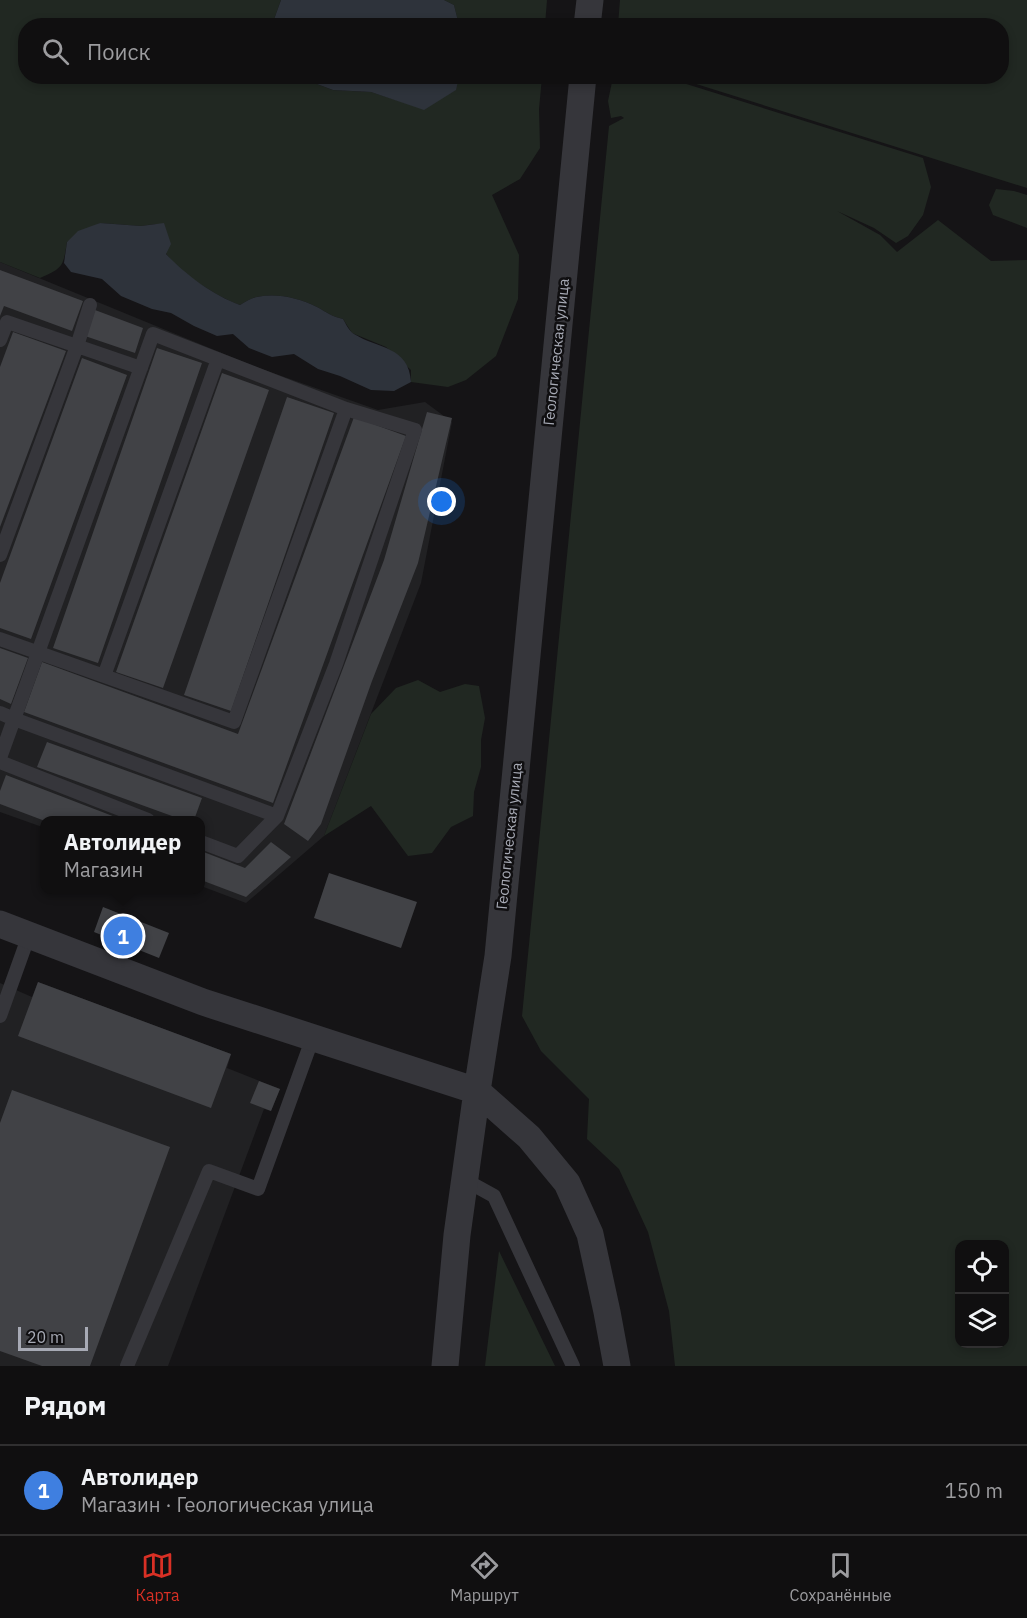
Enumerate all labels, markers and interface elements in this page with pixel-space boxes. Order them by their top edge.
search box [18,18,1009,84]
icon: search [39,35,72,68]
text: Поиск [87,37,151,66]
street label: Геологическая улица [539,277,573,427]
your location [427,487,456,516]
street label: Геологическая улица [492,761,526,911]
popup [40,816,205,894]
text: Автолидер [64,827,181,856]
text: Магазин [64,856,143,883]
pin: 1 [104,914,142,958]
map controls [955,1240,1009,1348]
button: locate [955,1240,1009,1294]
button: layers [955,1294,1009,1348]
scale bar [18,1324,88,1352]
text: 20 m [27,1327,64,1347]
text: Рядом [24,1388,106,1422]
text: Автолидер [81,1462,199,1491]
text: 1 [38,1477,50,1504]
text: 150 m [945,1477,1003,1504]
text: Магазин · Геологическая улица [81,1491,374,1518]
tab: Карта [135,1549,179,1605]
tab: Маршрут [450,1549,519,1605]
tab: Сохранённые [790,1549,892,1605]

